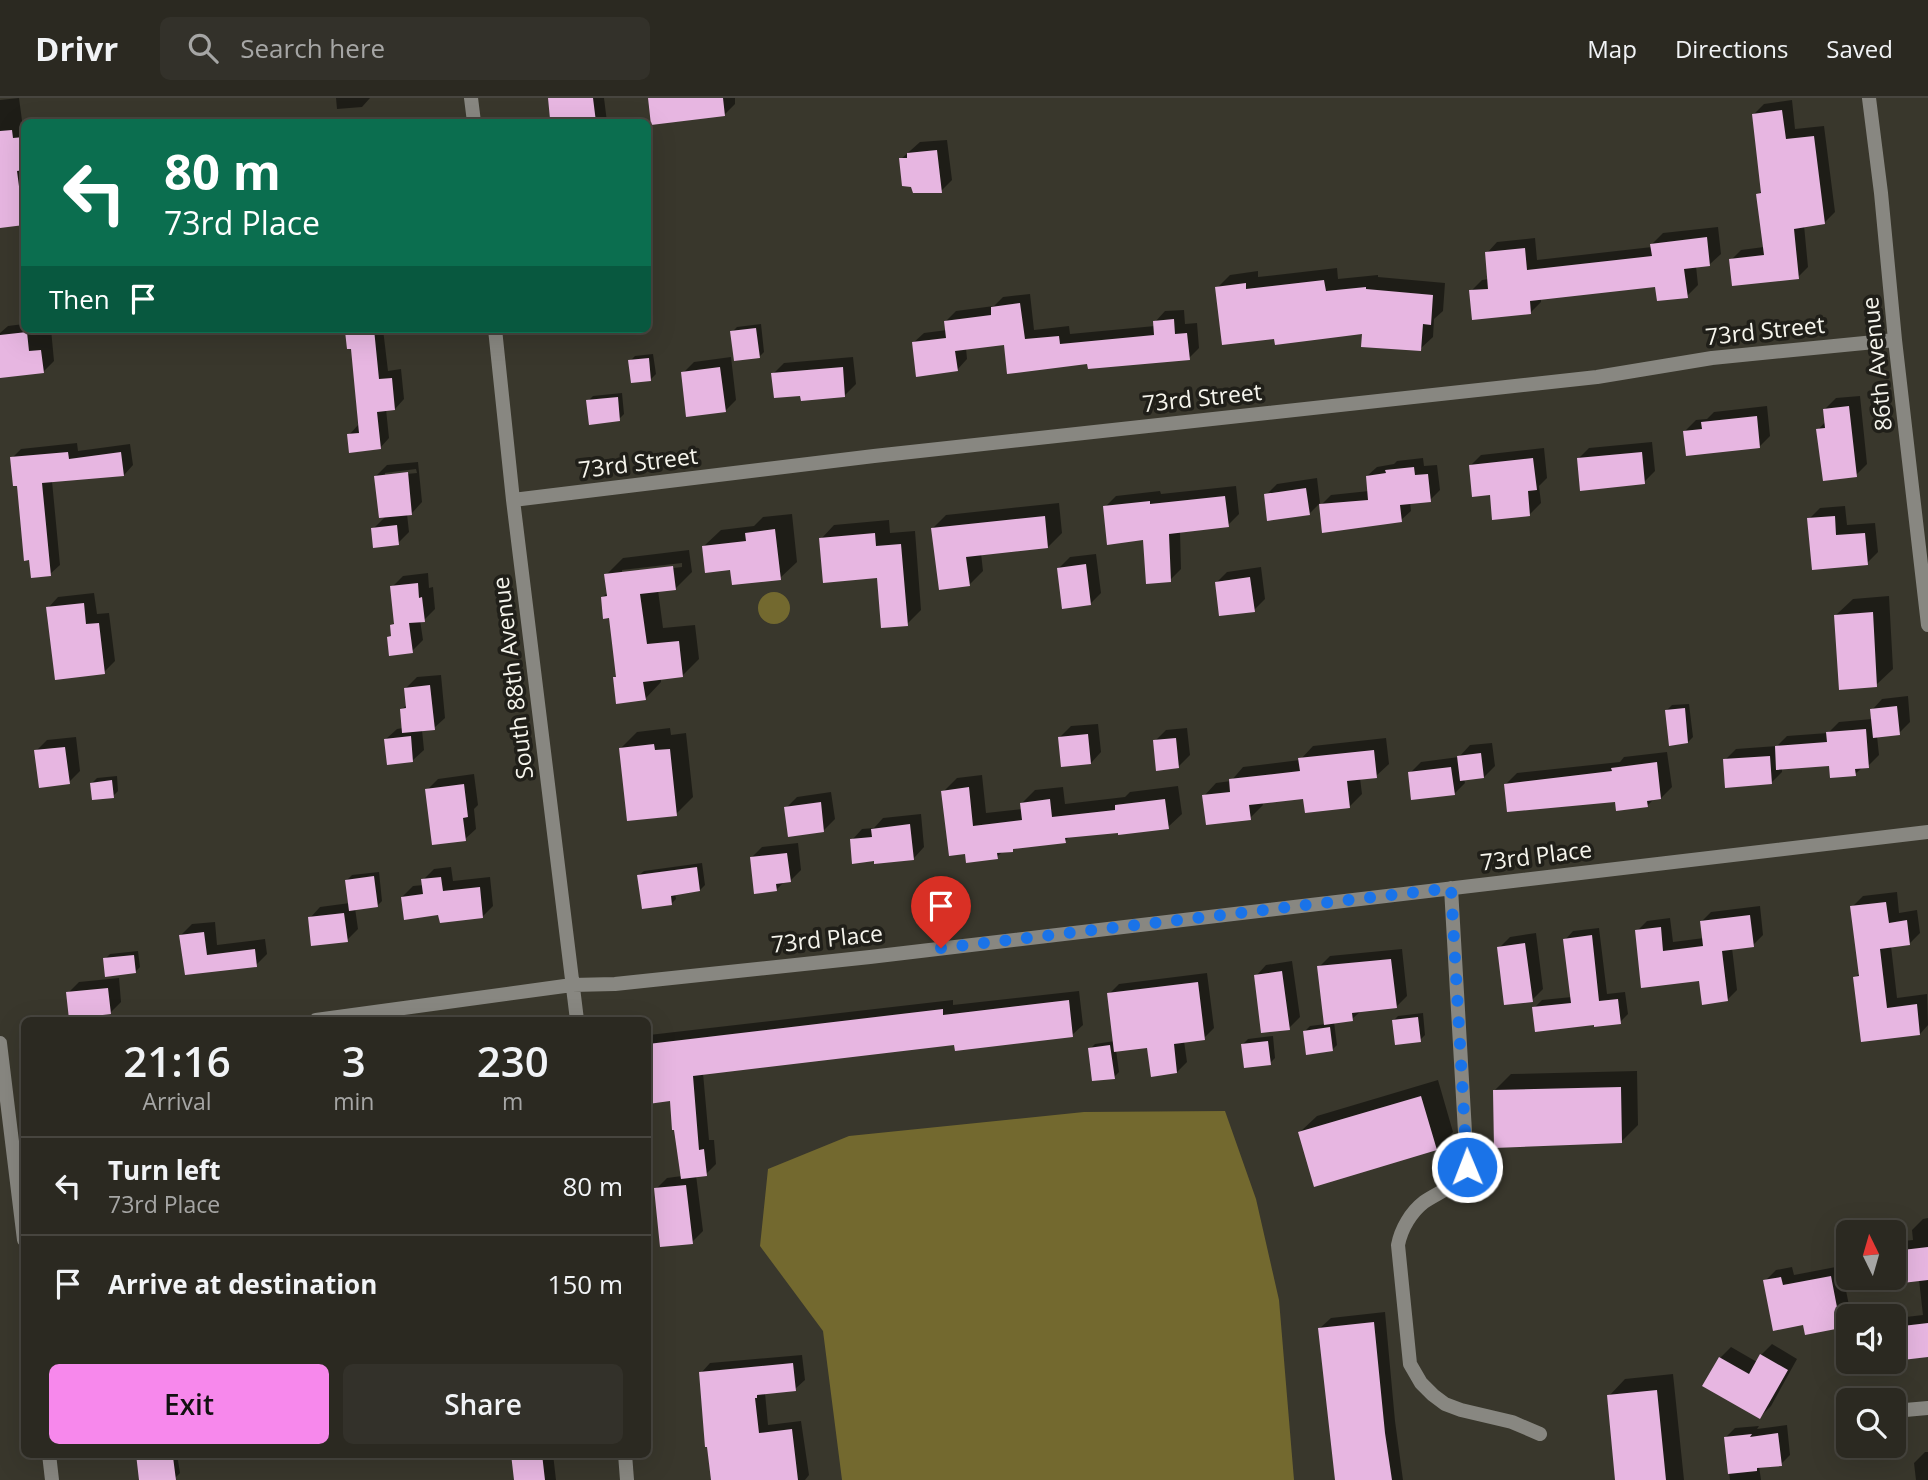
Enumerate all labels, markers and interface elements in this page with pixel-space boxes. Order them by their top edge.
search box [160,17,650,80]
text: Drivr [35,26,118,71]
icon: search [184,29,222,67]
text: Search here [240,30,385,66]
text: Map [1587,32,1637,65]
text: Directions [1675,32,1788,65]
text: Saved [1826,32,1893,65]
text: 80 m [164,138,281,204]
icon: left [49,147,140,238]
text: 73rd Place [164,201,320,244]
icon: arrive [124,280,162,318]
text: Then [49,281,110,317]
street label: 86th Avenue [1853,295,1899,433]
street label: 73rd Street [1704,308,1826,352]
street label: 73rd Street [1141,375,1263,419]
street label: 73rd Street [576,439,700,485]
street label: South 88th Avenue [484,575,540,781]
street label: 73rd Place [1478,832,1594,878]
pin [911,876,971,948]
icon: arrive [922,887,960,925]
street label: 73rd Place [770,916,884,960]
text: 21:16 [123,1032,231,1089]
text: 3 [342,1032,366,1089]
text: 230 [477,1032,549,1089]
text: Arrival [142,1085,212,1117]
text: min [333,1085,374,1117]
text: m [502,1085,523,1117]
position arrow [1430,1130,1504,1204]
text: Turn left [108,1152,220,1188]
icon: left [49,1167,87,1205]
text: 80 m [562,1168,623,1204]
text: 73rd Place [108,1188,220,1220]
north arrow [1836,1220,1906,1290]
map controls [1836,1220,1906,1458]
icon: arrive [49,1265,87,1303]
text: Arrive at destination [108,1266,377,1302]
text: 150 m [548,1266,623,1302]
button: sound [1836,1304,1906,1374]
button: Exit [49,1364,329,1444]
button: Share [343,1364,623,1444]
button: search [1836,1388,1906,1458]

